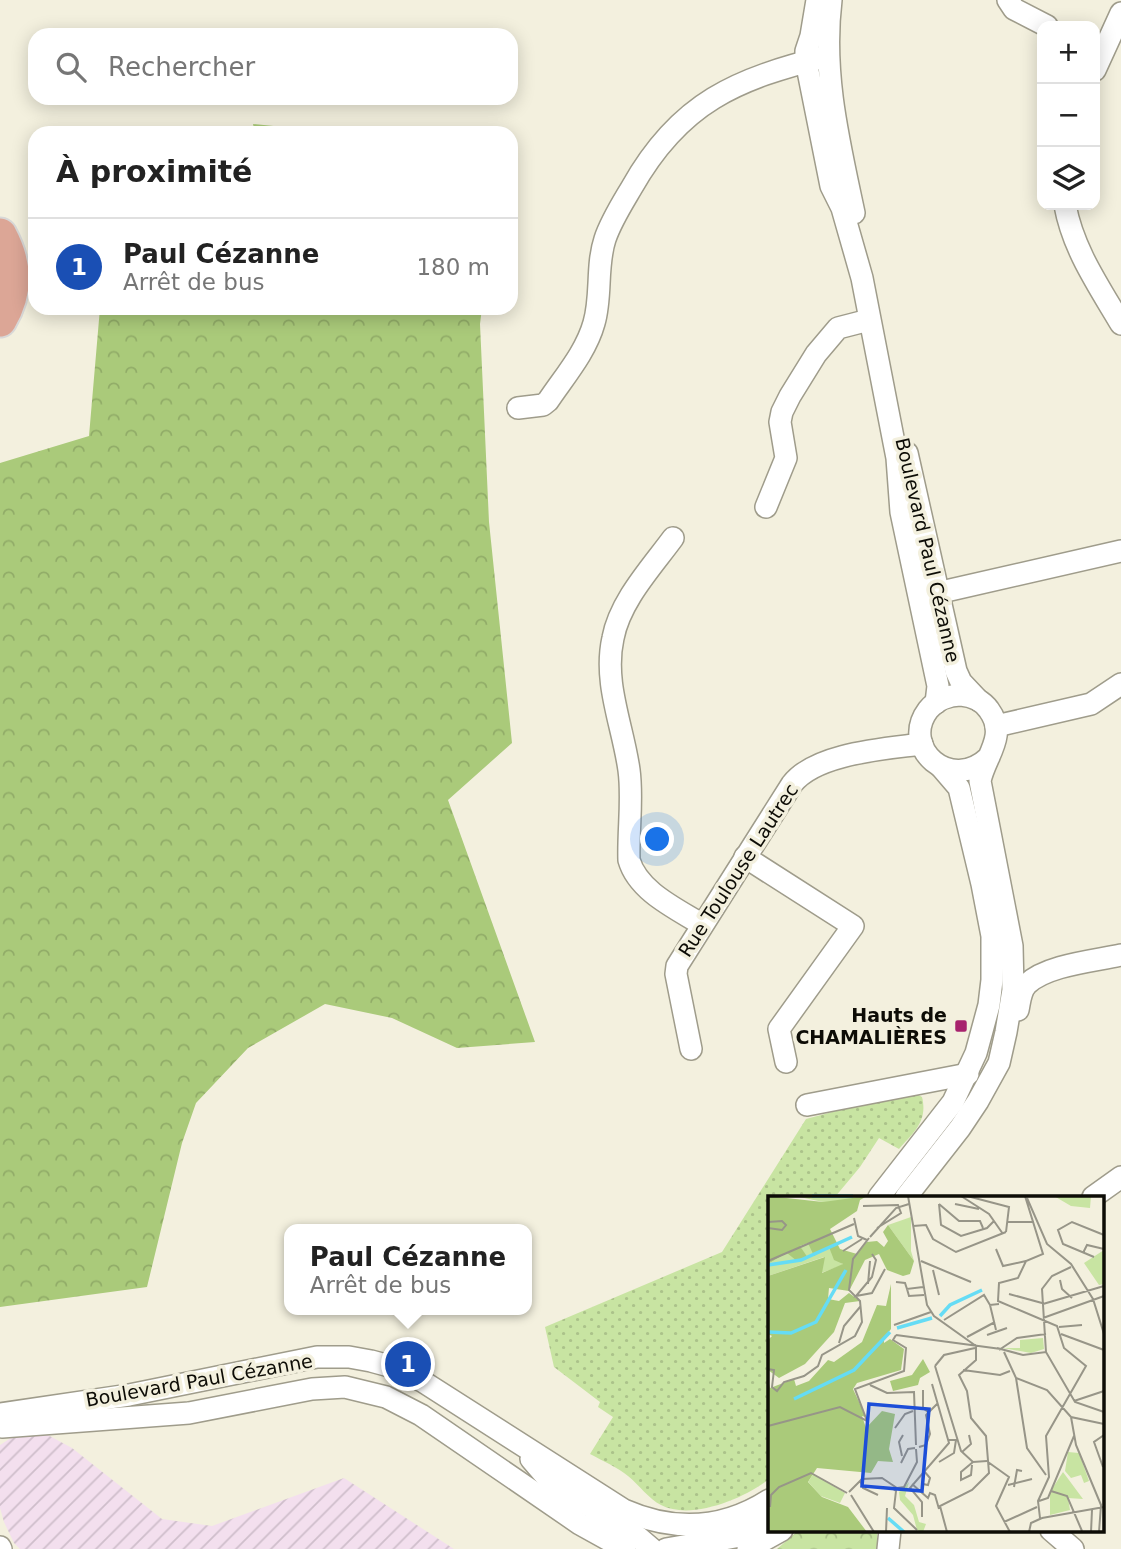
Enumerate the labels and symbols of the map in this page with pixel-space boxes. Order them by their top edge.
street label: Boulevard Paul Cézanne [891,435,965,665]
street label: Rue Toulouse Lautrec [674,779,802,961]
your location [640,822,674,856]
place label: Hauts de CHAMALIÈRES [795,1004,947,1048]
marker: Hauts de CHAMALIÈRES [953,1018,969,1034]
inset map [768,1196,1104,1532]
pin: 1 [385,1338,431,1390]
street label: Boulevard Paul Cézanne [84,1349,314,1411]

